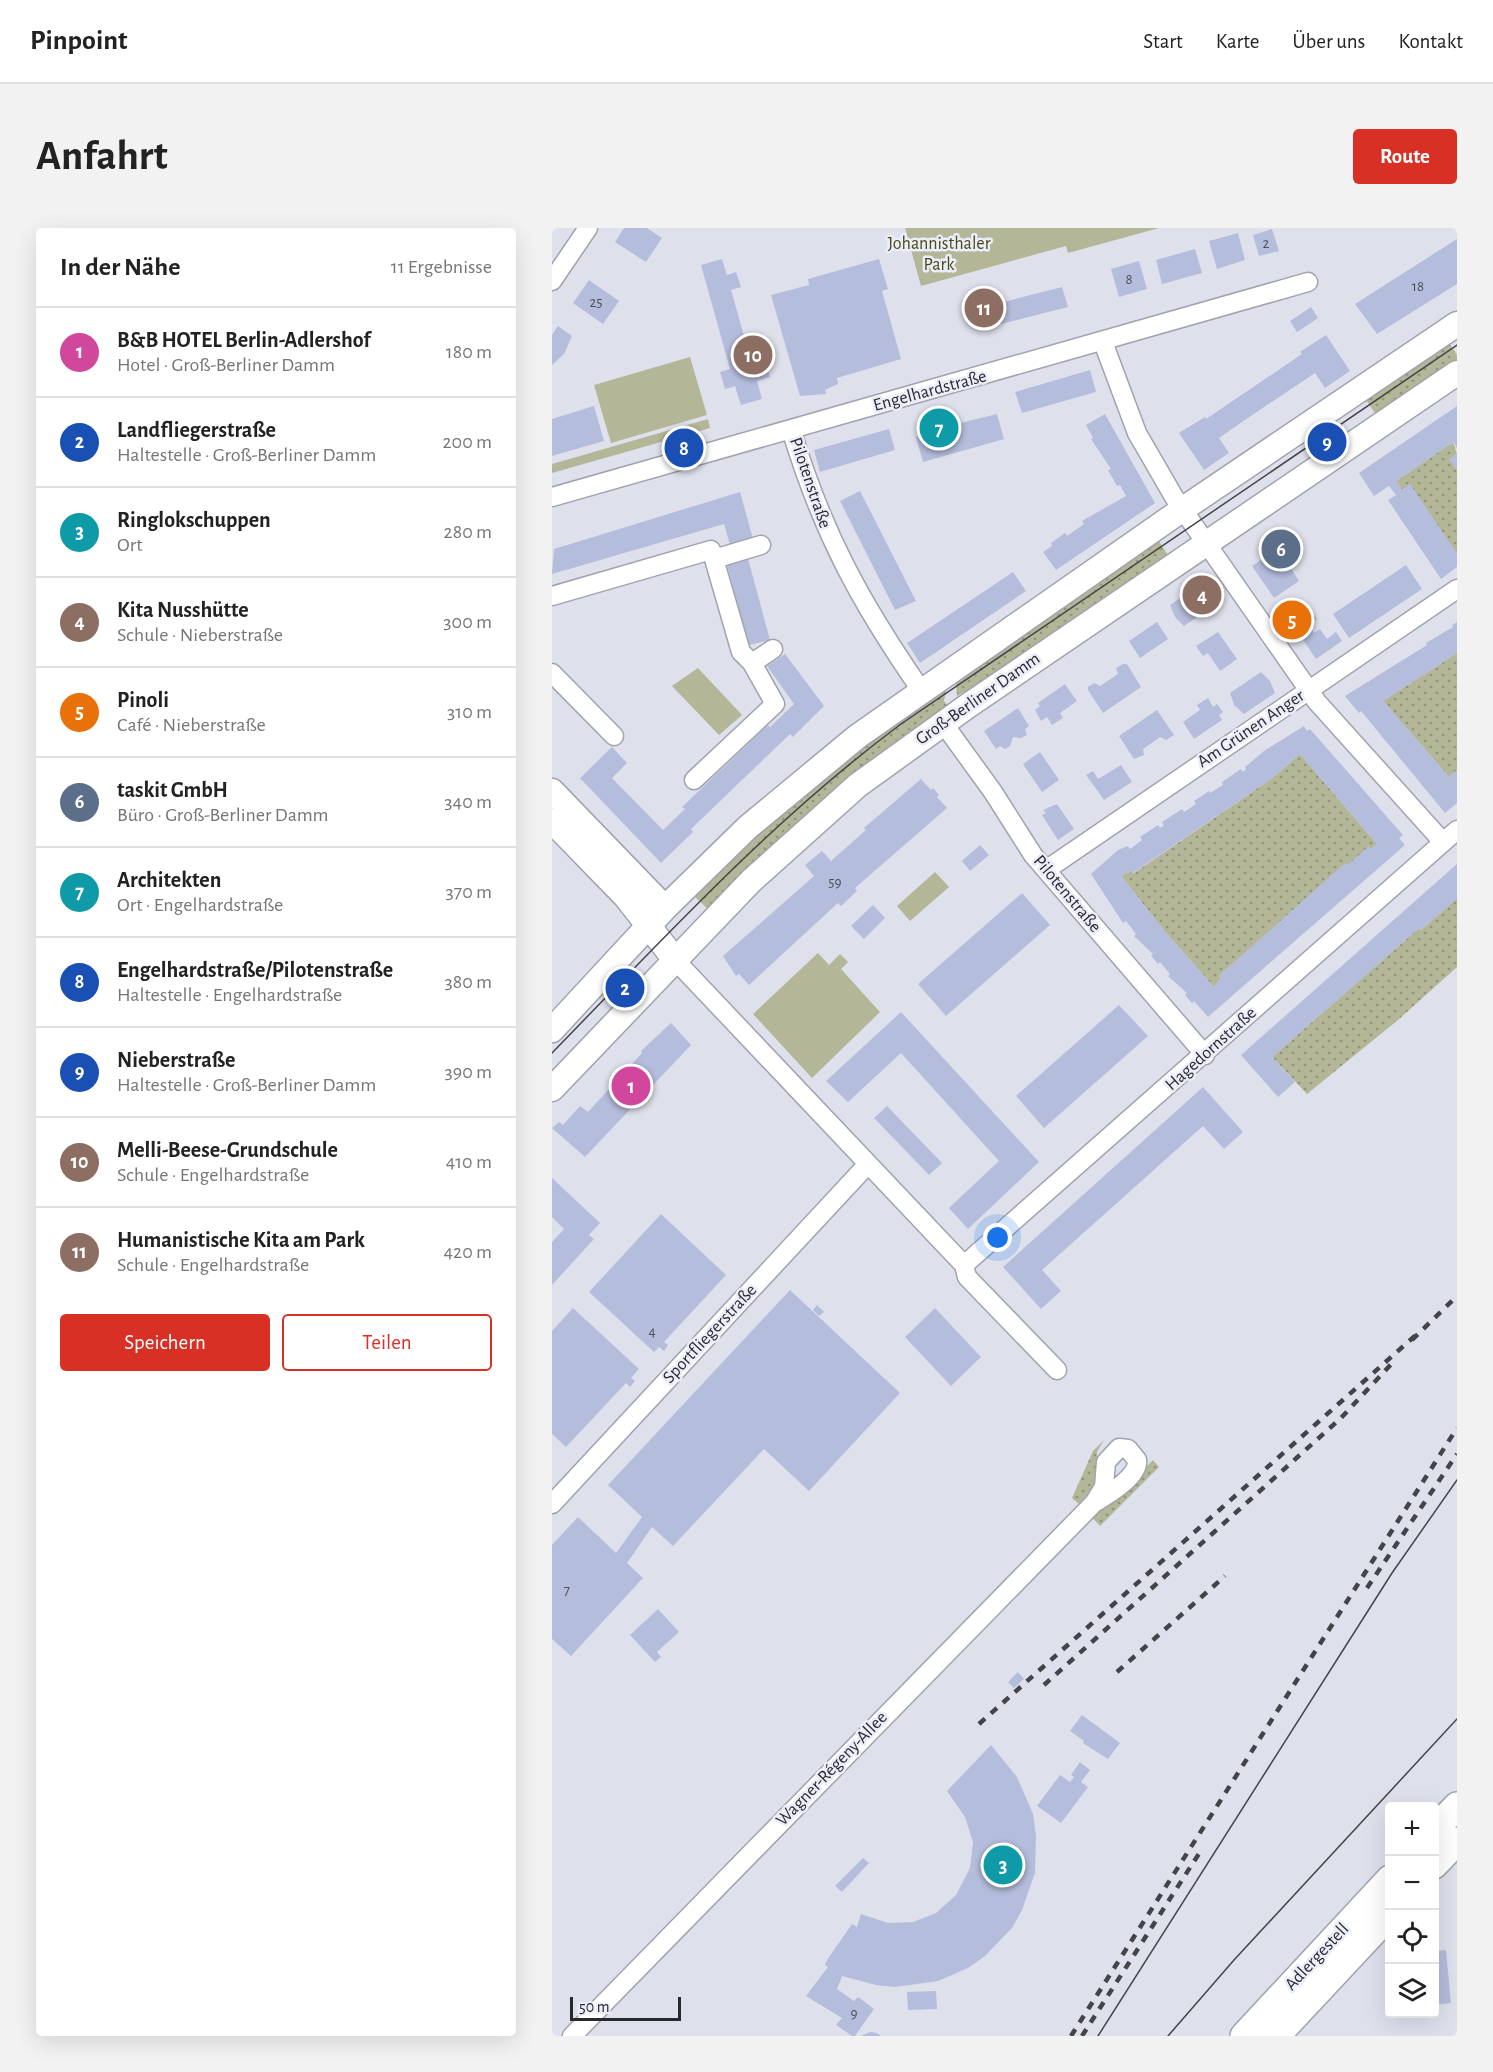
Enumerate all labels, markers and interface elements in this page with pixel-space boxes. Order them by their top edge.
text: Pinpoint [30,27,128,55]
text: Start [1143,31,1183,52]
text: Karte [1216,31,1259,52]
text: Über uns [1292,31,1365,52]
text: Kontakt [1398,31,1463,52]
button: Route [1353,129,1457,184]
text: Anfahrt [36,135,168,177]
park label: Johannisthaler Park [888,235,991,274]
house number: 2 [1263,236,1270,251]
text: In der Nähe [60,254,180,280]
text: 11 Ergebnisse [391,257,492,277]
house number: 8 [1125,272,1133,287]
house number: 18 [1412,279,1424,294]
pin: 11 [964,286,1004,331]
house number: 25 [589,295,603,310]
text: B&B HOTEL Berlin-Adlershof [117,329,370,351]
pin: 10 [734,332,772,378]
text: 1 [76,342,83,362]
text: 180 m [446,342,492,362]
text: Hotel · Groß-Berliner Damm [117,355,335,375]
street label: Engelhardstraße [871,367,989,415]
pin: 7 [920,406,958,450]
text: Landfliegerstraße [117,419,276,441]
pin: 9 [1308,420,1346,464]
pin: 8 [664,426,704,470]
text: 2 [75,432,84,452]
text: 200 m [442,432,492,452]
street label: Pilotenstraße [786,435,834,531]
text: Haltestelle · Groß-Berliner Damm [117,445,376,465]
text: Ringlokschuppen [117,509,271,531]
text: 3 [75,522,84,542]
text: 280 m [444,522,492,542]
pin: 6 [1262,526,1300,572]
text: Ort [117,535,143,555]
pin: 4 [1182,572,1222,617]
pin: 5 [1272,598,1312,642]
text: Kita Nusshütte [117,599,249,621]
text: 4 [74,612,85,632]
text: 300 m [443,612,492,632]
text: Schule · Nieberstraße [117,625,283,645]
street label: Groß-Berliner Damm [913,649,1043,749]
street label: Am Grünen Anger [1194,686,1308,771]
text: Pinoli [117,689,169,711]
text: 5 [75,702,84,722]
text: 310 m [447,702,492,722]
text: Café · Nieberstraße [117,715,266,735]
text: taskit GmbH [117,779,228,801]
text: 6 [75,792,84,812]
text: 340 m [444,792,492,812]
text: Büro · Groß-Berliner Damm [117,805,329,825]
street label: Pilotenstraße [1030,852,1104,936]
text: Architekten [117,869,221,891]
house number: 59 [828,875,842,890]
text: 7 [75,882,84,902]
text: 370 m [446,882,492,902]
text: Ort · Engelhardstraße [117,895,283,915]
text: Engelhardstraße/Pilotenstraße [117,959,393,981]
pin: 2 [606,966,644,1011]
text: 8 [75,972,84,992]
text: 380 m [444,972,492,992]
text: Haltestelle · Engelhardstraße [117,985,342,1005]
street label: Hagedornstraße [1162,1004,1260,1094]
text: Nieberstraße [117,1049,235,1071]
text: 9 [75,1062,84,1082]
text: 390 m [445,1062,492,1082]
pin: 1 [612,1064,650,1108]
text: Haltestelle · Groß-Berliner Damm [117,1075,376,1095]
text: Melli-Beese-Grundschule [117,1139,338,1161]
text: 10 [71,1152,88,1172]
text: 410 m [446,1152,492,1172]
text: Schule · Engelhardstraße [117,1165,309,1185]
your location [983,1223,1012,1252]
text: Humanistische Kita am Park [117,1229,365,1251]
text: 11 [72,1242,87,1262]
text: 420 m [443,1242,492,1262]
text: Schule · Engelhardstraße [117,1255,309,1275]
street label: Sportfliegerstraße [660,1281,760,1387]
button: Speichern [60,1314,270,1371]
button: Teilen [282,1314,492,1371]
house number: 4 [648,1324,656,1339]
house number: 7 [564,1583,570,1598]
street label: Wagner-Régeny-Allee [773,1708,891,1830]
map controls [1385,1802,1439,2018]
button: + [1385,1802,1439,1856]
pin: 3 [984,1842,1022,1888]
button: − [1385,1856,1439,1910]
button: locate [1385,1910,1439,1964]
street label: Adlergestell [1282,1920,1352,1994]
button: layers [1385,1964,1439,2018]
scale bar [570,1994,681,2022]
text: 50 m [579,1999,610,2015]
house number: 9 [850,2006,858,2021]

